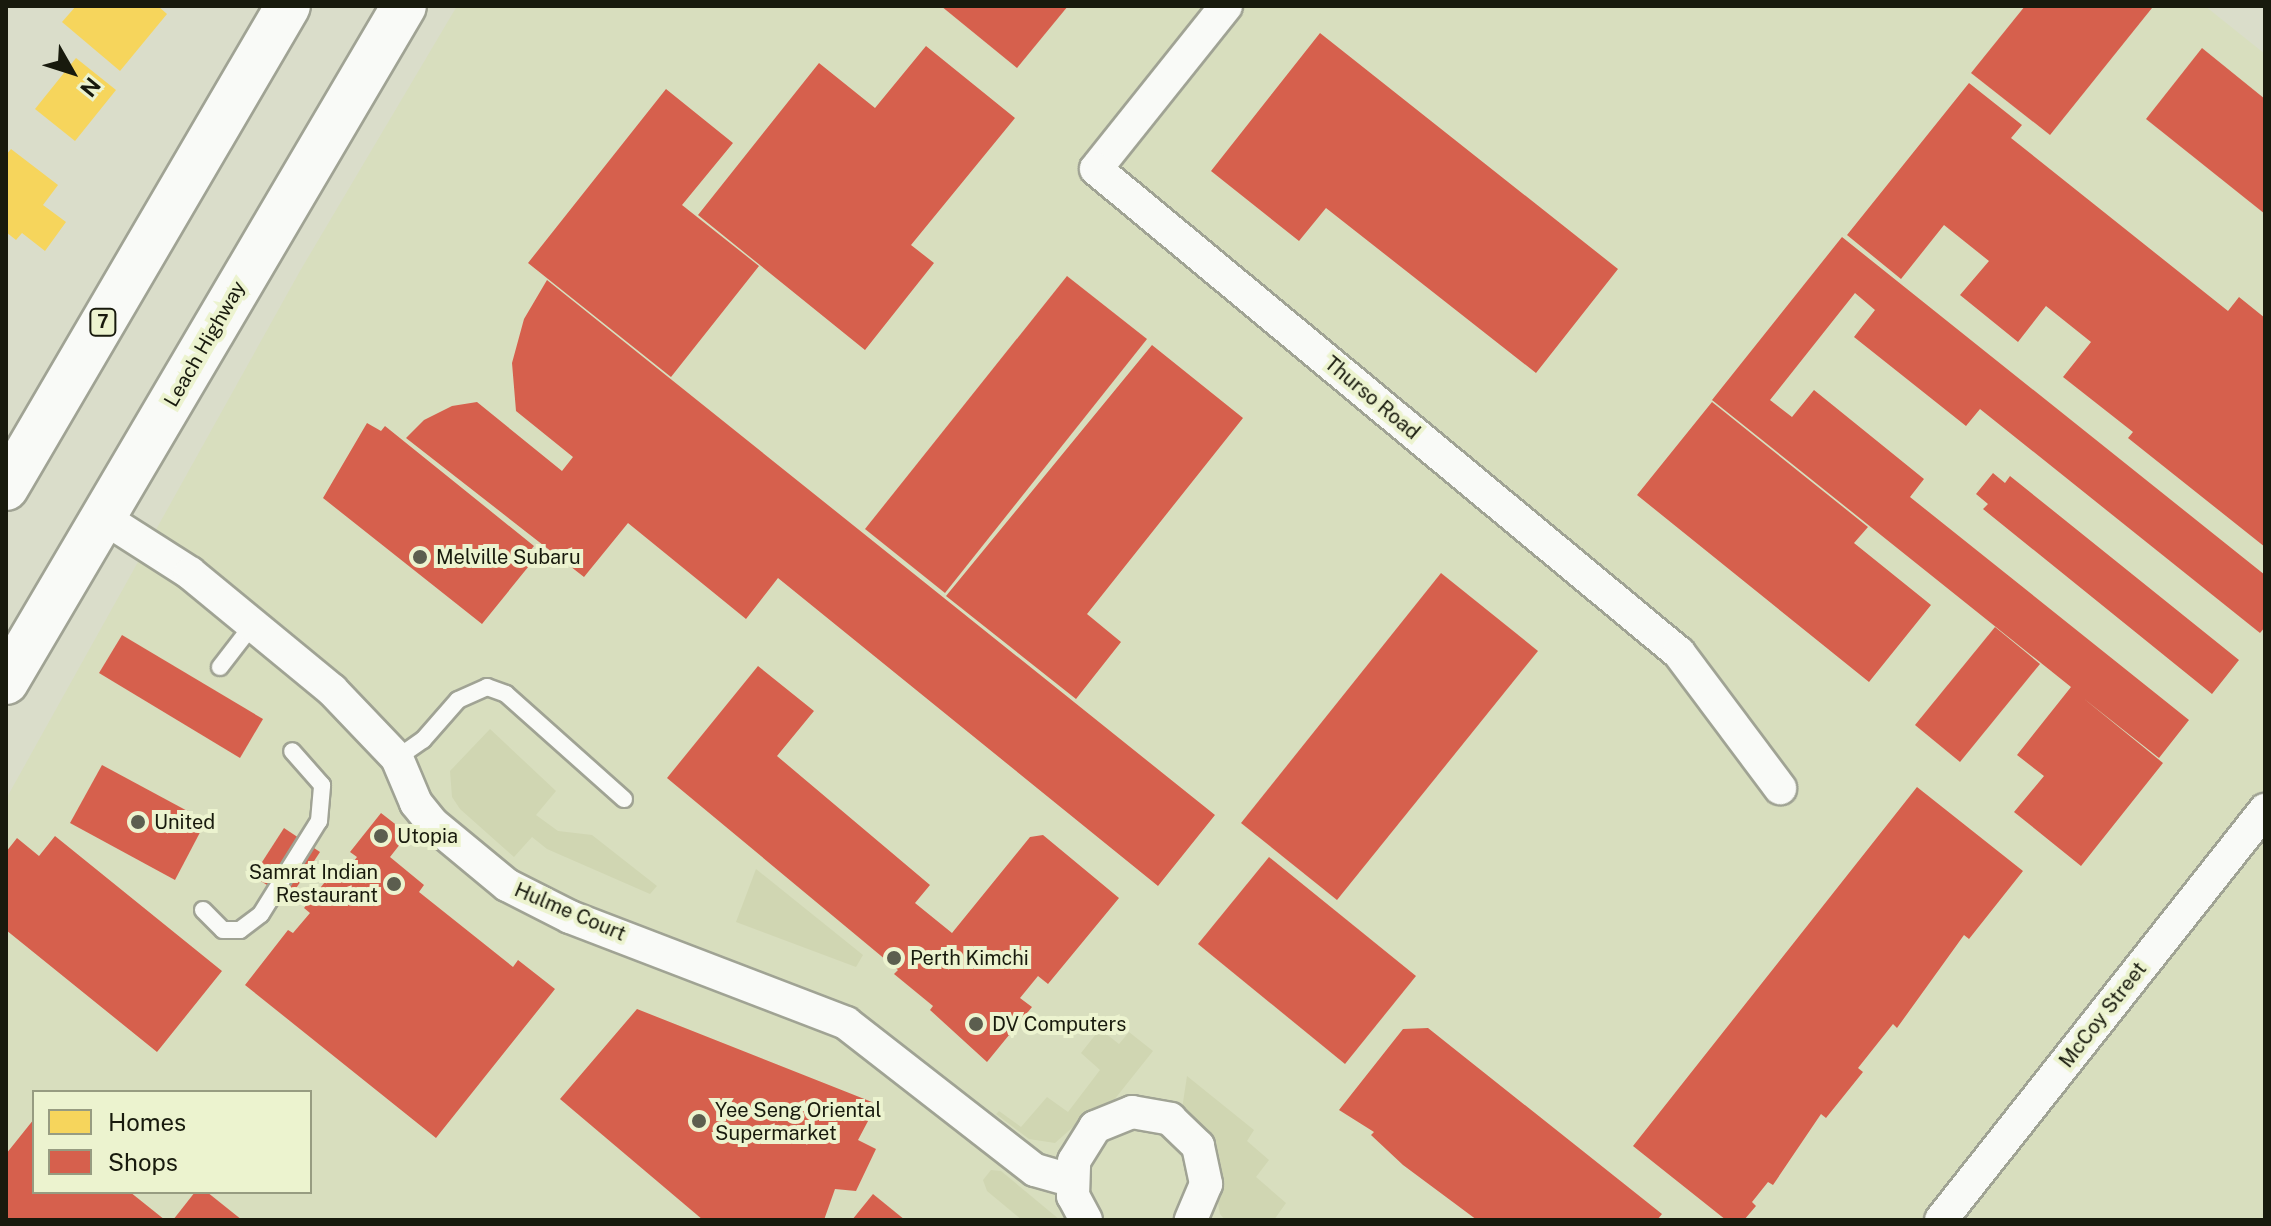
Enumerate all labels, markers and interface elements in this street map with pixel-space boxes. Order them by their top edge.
north arrow [32,32,112,112]
text: N [75,72,106,102]
street label: Leach Highway [159,277,251,411]
road number: 7 [89,308,117,336]
street label: Thurso Road [1320,351,1424,445]
place label: Melville Subaru [436,545,581,569]
marker: Melville Subaru [411,548,429,566]
place label: United [154,810,215,834]
marker: United [129,813,147,831]
place label: Utopia [397,824,458,848]
marker: Utopia [372,827,390,845]
place label: Samrat Indian Restaurant [249,860,378,907]
marker: Samrat Indian Restaurant [385,875,403,893]
street label: Hulme Court [511,878,629,946]
place label: Perth Kimchi [910,946,1029,970]
marker: Perth Kimchi [885,949,903,967]
street label: McCoy Street [2054,957,2152,1073]
place label: DV Computers [992,1012,1126,1036]
marker: DV Computers [967,1015,985,1033]
legend [32,1090,312,1194]
place label: Yee Seng Oriental Supermarket [715,1098,882,1145]
text: Homes [108,1108,186,1136]
marker: Yee Seng Oriental Supermarket [690,1112,708,1130]
text: Shops [108,1148,178,1176]

